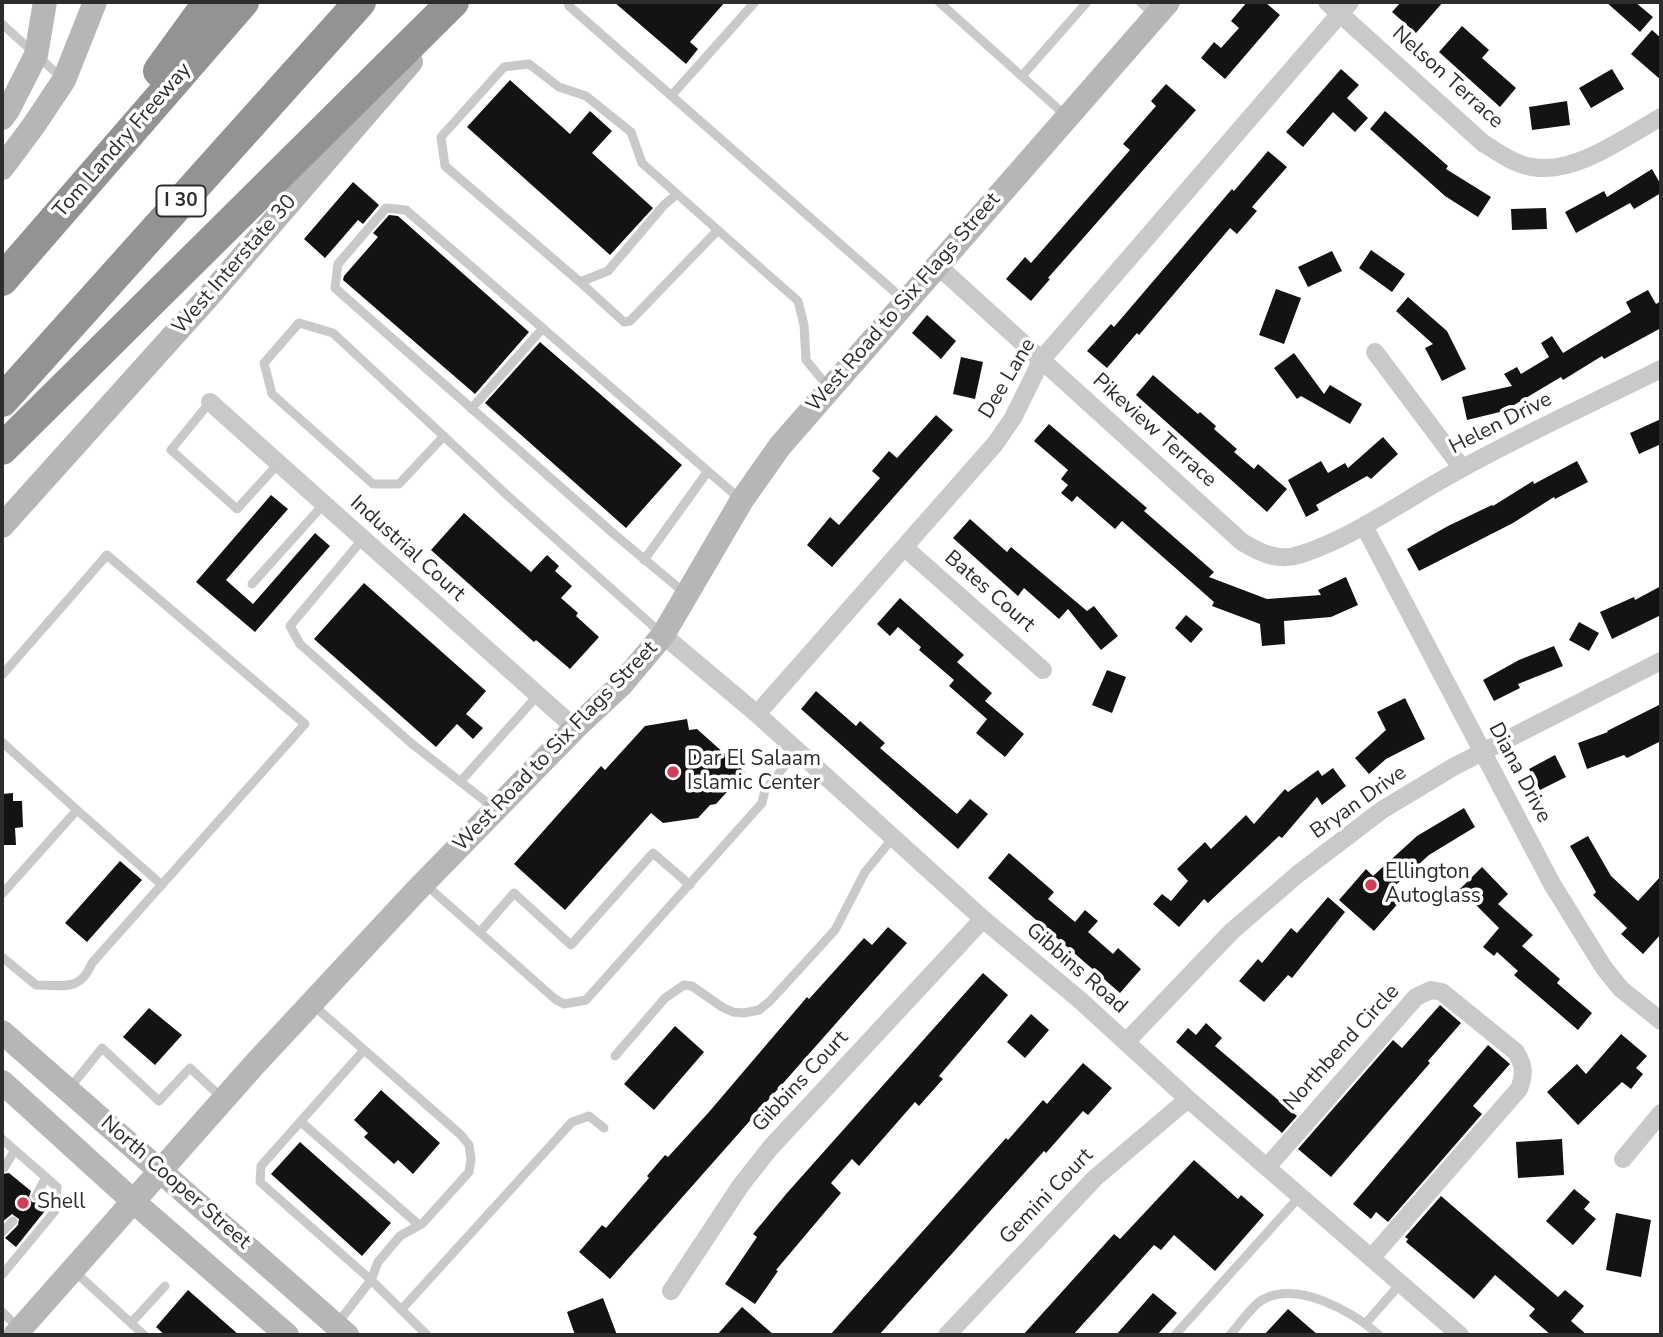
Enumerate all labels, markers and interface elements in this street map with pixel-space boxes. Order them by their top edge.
street label: Nelson Terrace [1386,22,1508,134]
street label: Tom Landry Freeway [49,58,197,224]
road number: I 30 [156,186,206,216]
street label: West Road to Six Flags Street [802,188,1006,418]
street label: West Interstate 30 [168,190,302,340]
street label: Dee Lane [974,334,1042,424]
street label: Pikeview Terrace [1087,369,1221,493]
street label: Helen Drive [1446,387,1556,461]
street label: Industrial Court [344,491,470,607]
street label: Bates Court [939,546,1039,638]
street label: West Road to Six Flags Street [449,637,663,857]
street label: Diana Drive [1482,719,1556,827]
place label: Dar El Salaam Islamic Center [687,747,821,797]
street label: Bryan Drive [1306,761,1412,845]
marker: Dar El Salaam Islamic Center [665,764,681,780]
place label: Ellington Autoglass [1385,860,1481,910]
marker: Ellington Autoglass [1363,877,1379,893]
street label: Gibbins Road [1020,918,1132,1020]
street label: Northbend Circle [1279,980,1405,1116]
street label: Gibbins Court [748,1026,854,1138]
street label: North Cooper Street [95,1111,255,1255]
street label: Gemini Court [995,1144,1099,1250]
place label: Shell [37,1190,85,1216]
marker: Shell [15,1195,31,1211]

